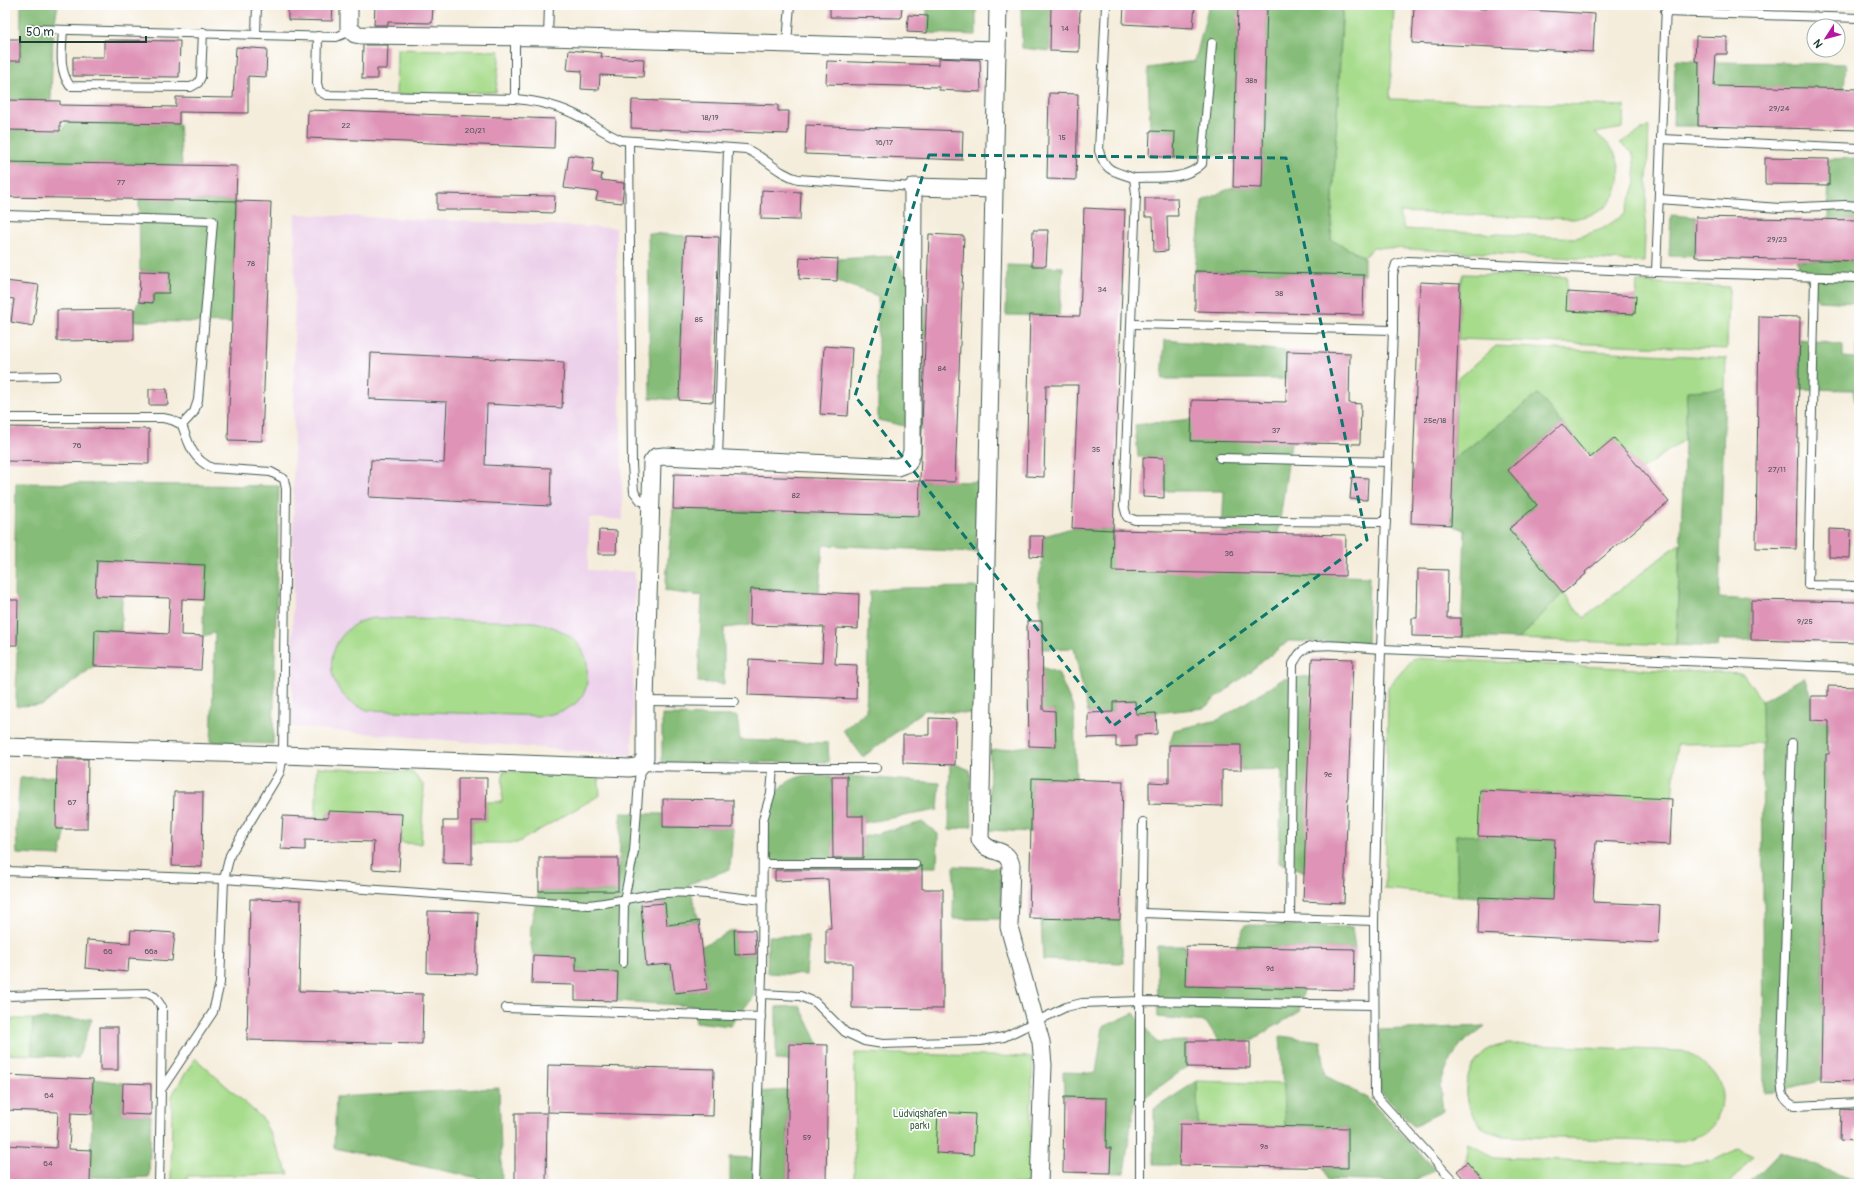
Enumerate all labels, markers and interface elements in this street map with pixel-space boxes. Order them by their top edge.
scale bar [20,18,146,44]
north arrow [1806,18,1846,58]
house number: 14 [1061,24,1069,33]
text: 50 m [26,25,54,40]
text: N [1811,36,1826,50]
house number: 38a [1245,76,1257,85]
house number: 29/24 [1769,104,1790,113]
house number: 18/19 [701,113,719,122]
house number: 22 [342,121,351,130]
house number: 20/21 [465,126,485,135]
house number: 15 [1058,133,1066,142]
house number: 16/17 [875,138,894,147]
house number: 77 [117,178,126,187]
house number: 29/23 [1767,235,1788,244]
house number: 78 [247,259,255,268]
house number: 34 [1097,285,1107,294]
house number: 38 [1275,289,1283,298]
house number: 85 [695,315,703,324]
house number: 84 [938,364,947,373]
house number: 25e/18 [1424,416,1446,425]
house number: 37 [1272,426,1281,435]
house number: 76 [73,441,82,450]
house number: 35 [1092,445,1100,454]
house number: 27/11 [1768,465,1786,474]
house number: 82 [792,491,801,500]
house number: 36 [1224,549,1234,558]
house number: 9/25 [1797,617,1813,626]
house number: 9e [1324,770,1332,779]
house number: 67 [68,798,77,807]
house number: 66 [103,947,113,956]
house number: 66a [144,947,158,956]
house number: 9d [1266,964,1274,973]
house number: 64 [44,1091,54,1100]
park label: Lüdviqshafen parkı [893,1108,948,1132]
house number: 59 [803,1133,811,1142]
house number: 9a [1260,1142,1268,1151]
house number: 64 [43,1159,53,1168]

